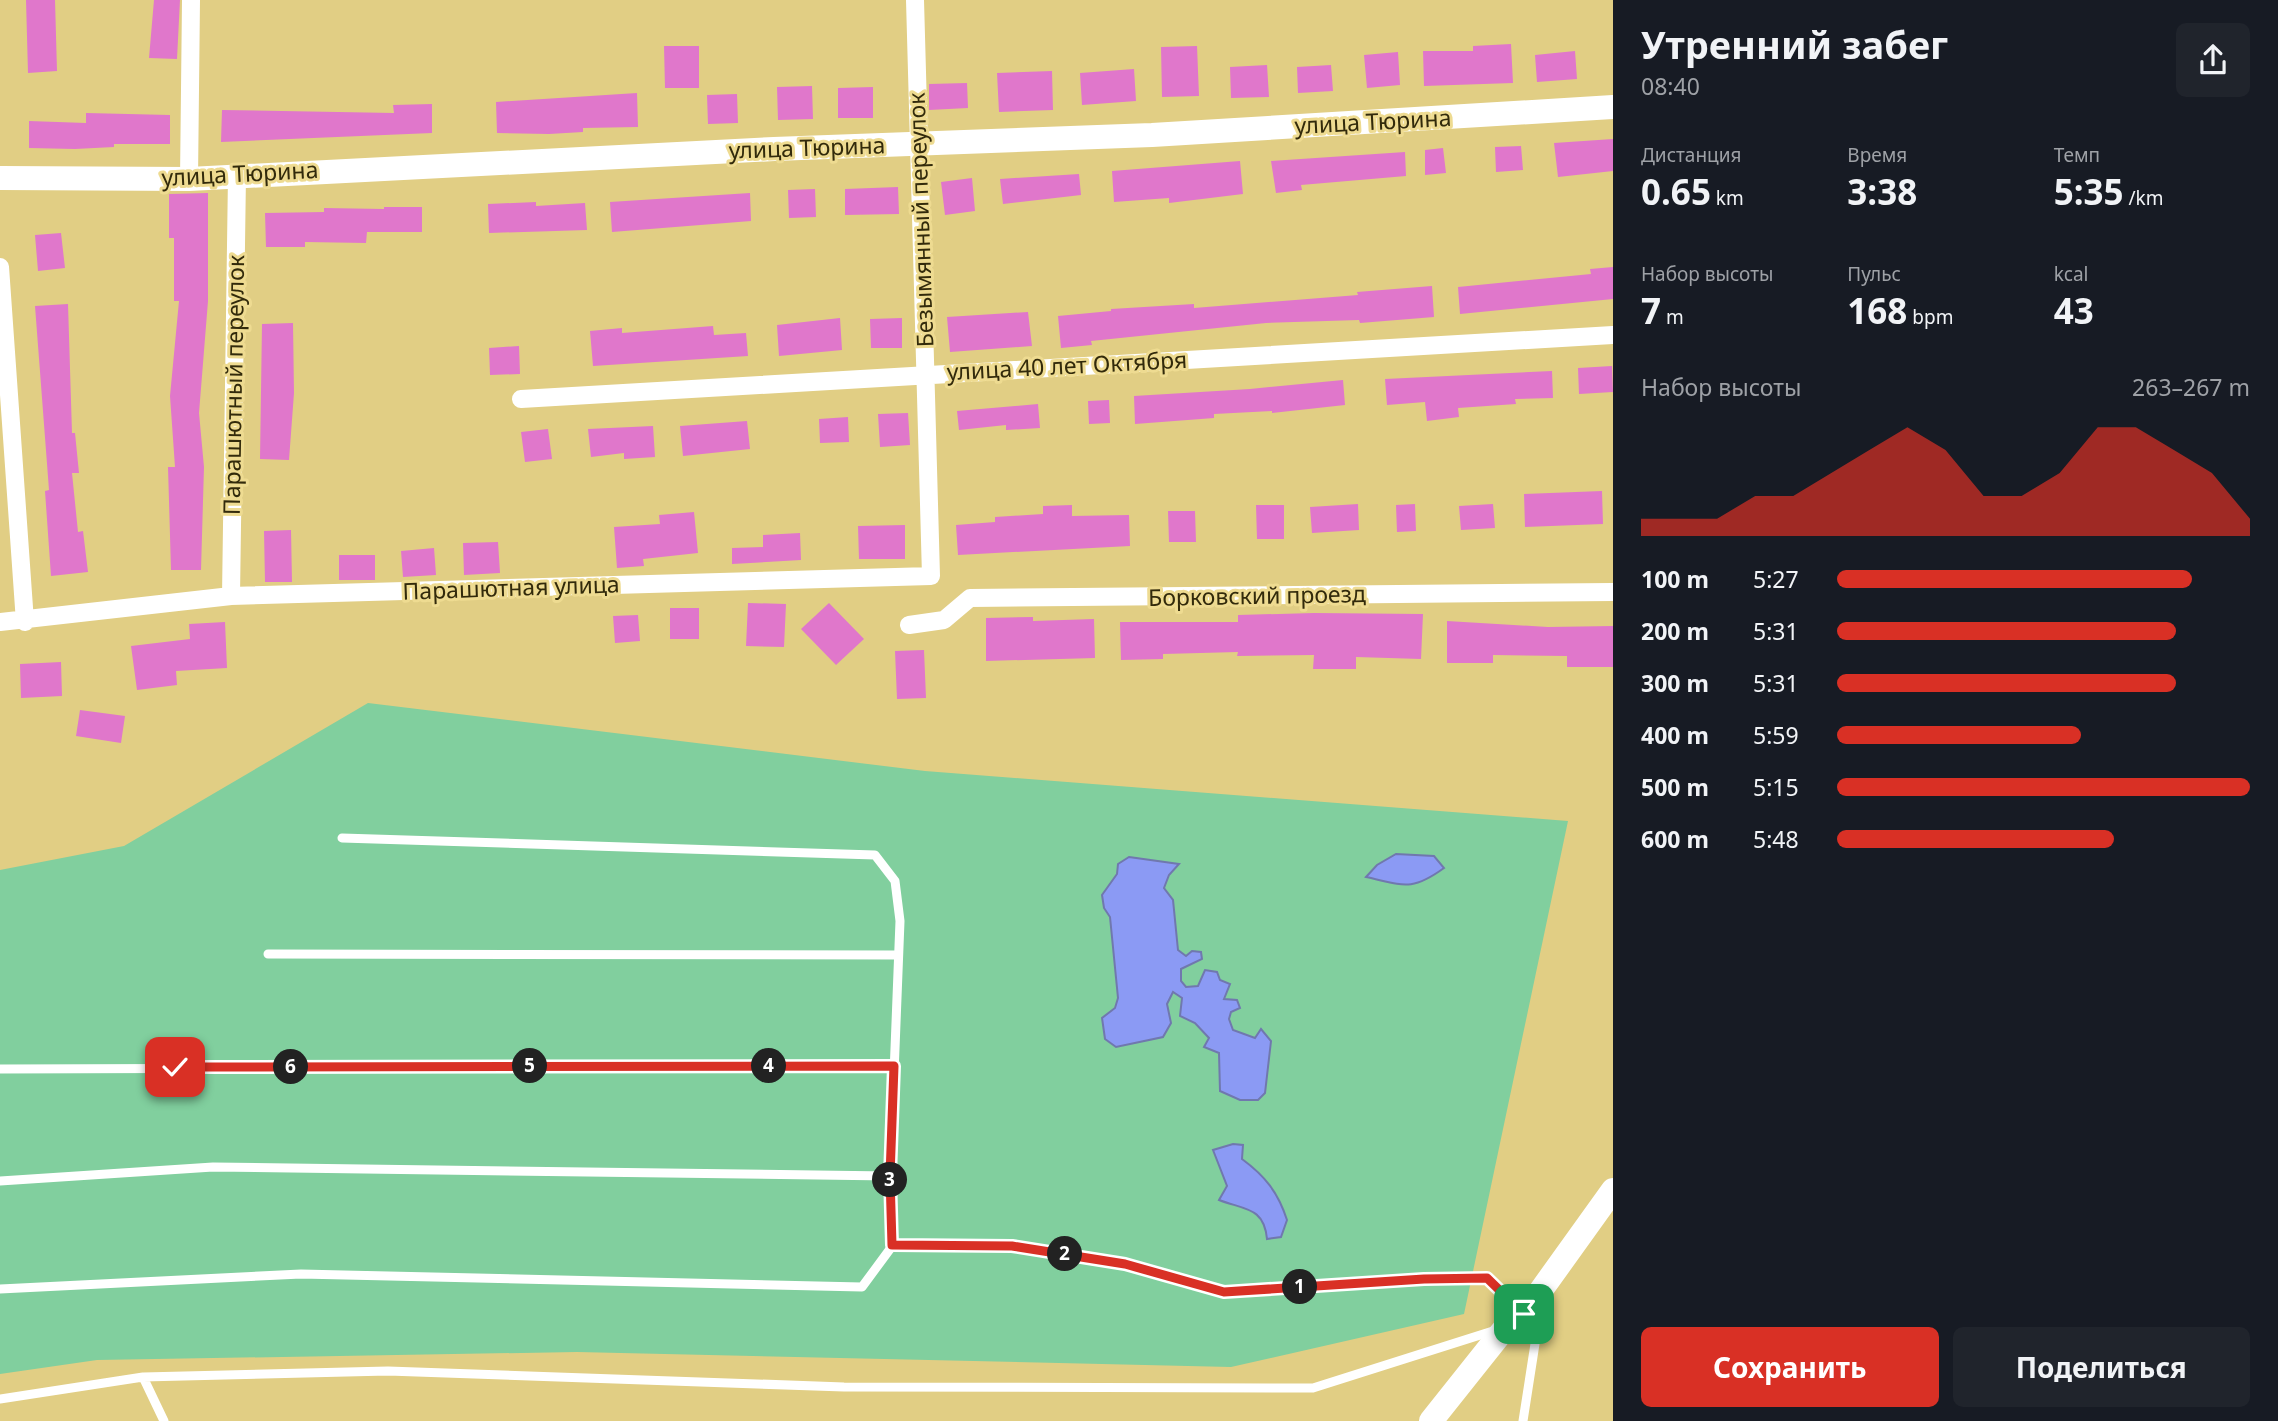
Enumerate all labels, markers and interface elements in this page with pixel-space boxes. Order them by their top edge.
text: Утренний забег [1641,18,1948,70]
button: share [2176,23,2250,97]
text: 08:40 [1641,70,1700,102]
street label: Безымянный переулок [900,91,940,348]
street label: улица Тюрина [1294,101,1452,141]
street label: улица Тюрина [728,128,886,166]
text: Дистанция [1641,142,1741,168]
text: Время [1847,142,1907,168]
text: Темп [2054,142,2100,168]
street label: улица Тюрина [161,153,319,193]
text: 0.65 [1641,168,1711,215]
text: 3:38 [1847,168,1917,215]
text: 5:35 [2054,168,2124,215]
text: km [1711,185,1744,211]
text: /km [2124,185,2163,211]
street label: Парашютный переулок [215,254,251,515]
text: Набор высоты [1641,261,1773,287]
text: Пульс [1847,261,1901,287]
text: kcal [2054,261,2088,287]
text: 7 [1641,287,1661,334]
text: 168 [1847,287,1907,334]
text: 43 [2054,287,2094,334]
text: m [1661,304,1684,330]
text: bpm [1907,304,1953,330]
street label: улица 40 лет Октября [946,343,1188,387]
text: Набор высоты [1641,371,1801,403]
text: 263–267 m [2132,371,2250,403]
text: 100 m [1641,563,1709,595]
text: 5:27 [1753,563,1799,595]
street label: Парашютная улица [402,567,620,607]
street label: Борковский проезд [1148,577,1366,613]
text: 200 m [1641,615,1709,647]
text: 5:31 [1753,615,1799,647]
text: 300 m [1641,667,1709,699]
text: 5:31 [1753,667,1799,699]
text: 400 m [1641,719,1709,751]
text: 5:59 [1753,719,1799,751]
text: 500 m [1641,771,1709,803]
text: 5:15 [1753,771,1799,803]
text: 600 m [1641,823,1709,855]
text: 5:48 [1753,823,1799,855]
pin [145,1037,205,1097]
icon: check [156,1048,194,1086]
pin: 5 [512,1048,548,1084]
pin: 4 [752,1048,786,1084]
pin: 6 [274,1050,308,1084]
text: 5 [524,1052,535,1078]
text: 4 [763,1052,774,1078]
text: 6 [285,1053,296,1079]
pin: 3 [872,1162,908,1198]
text: 3 [884,1166,895,1192]
pin: 2 [1048,1236,1082,1272]
text: 2 [1059,1240,1070,1266]
pin: 1 [1282,1270,1318,1304]
text: 1 [1294,1273,1305,1299]
pin [1494,1284,1554,1344]
icon: arrive [1505,1295,1543,1333]
button: Сохранить [1641,1327,1939,1407]
button: Поделиться [1953,1327,2250,1407]

